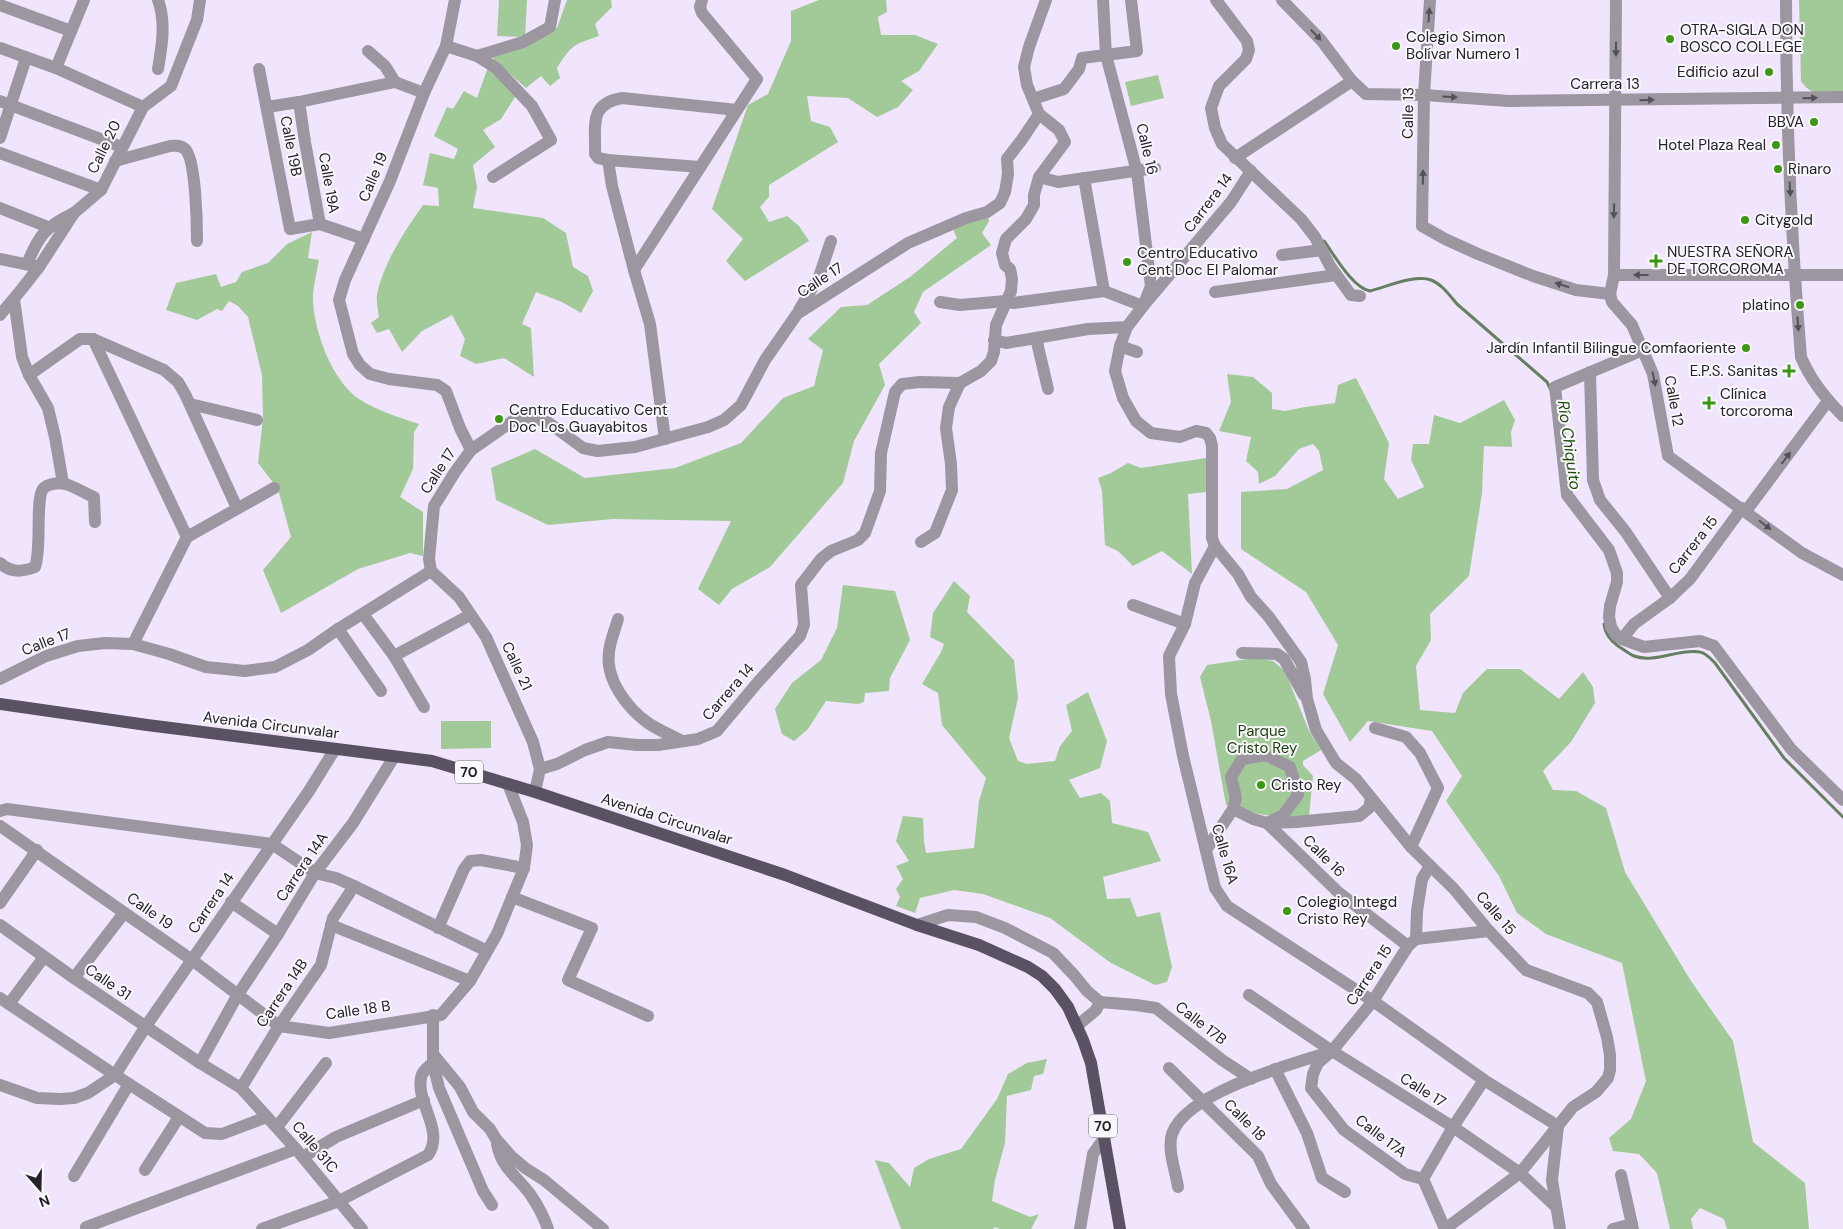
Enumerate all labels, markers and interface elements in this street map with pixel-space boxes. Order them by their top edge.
one-way arrow [1425,7,1433,23]
place label: OTRA-SIGLA DON BOSCO COLLEGE [1680,20,1804,57]
place label: Colegio Simon Bolívar Numero 1 [1406,27,1520,64]
one-way arrow [1310,28,1322,40]
marker: OTRA-SIGLA DON BOSCO COLLEGE [1664,33,1676,45]
marker: Colegio Simon Bolívar Numero 1 [1390,40,1402,52]
one-way arrow [1612,41,1620,57]
place label: Edificio azul [1677,62,1759,82]
marker: Edificio azul [1763,66,1775,78]
street label: Carrera 13 [1570,74,1640,94]
street label: Calle 13 [1398,87,1418,139]
one-way arrow [1442,93,1458,101]
one-way arrow [1802,93,1818,101]
one-way arrow [1640,96,1656,104]
place label: BBVA [1768,112,1804,132]
street label: Calle 19B [275,114,307,178]
marker: BBVA [1808,116,1820,128]
street label: Calle 20 [83,117,125,177]
street label: Calle 16 [1131,121,1163,177]
place label: Hotel Plaza Real [1658,135,1766,155]
marker: Hotel Plaza Real [1770,139,1782,151]
street label: Calle 19 [354,149,392,205]
street label: Calle 19A [314,151,344,215]
place label: Rinaro [1788,159,1832,179]
marker: Rinaro [1772,163,1784,175]
street label: Carrera 14 [1179,169,1237,237]
one-way arrow [1419,169,1427,185]
one-way arrow [1787,181,1795,197]
one-way arrow [1610,203,1618,219]
place label: Citygold [1755,210,1813,230]
marker: Citygold [1739,214,1751,226]
place label: NUESTRA SEÑORA DE TORCOROMA [1667,242,1793,279]
place label: Centro Educativo Cent Doc El Palomar [1137,243,1279,280]
marker: NUESTRA SEÑORA DE TORCOROMA [1649,254,1663,268]
marker: Centro Educativo Cent Doc El Palomar [1121,256,1133,268]
street label: Calle 17 [793,258,847,302]
one-way arrow [1632,271,1648,279]
one-way arrow [1554,281,1569,289]
place label: platino [1742,295,1790,315]
marker: platino [1794,299,1806,311]
one-way arrow [1794,316,1802,332]
place label: Jardín Infantil Bilingue Comfaoriente [1486,338,1736,358]
marker: Jardín Infantil Bilingue Comfaoriente [1740,342,1752,354]
place label: E.P.S. Sanitas [1690,361,1778,381]
marker: E.P.S. Sanitas [1782,364,1796,378]
one-way arrow [1650,371,1658,387]
street label: Calle 12 [1660,374,1688,428]
place label: Clínica torcoroma [1720,384,1793,421]
marker: Clínica torcoroma [1702,396,1716,410]
water label: Río Chiquito [1553,399,1586,491]
place label: Centro Educativo Cent Doc Los Guayabitos [509,400,668,437]
marker: Centro Educativo Cent Doc Los Guayabitos [493,413,505,425]
street label: Calle 17 [416,444,460,498]
one-way arrow [1781,451,1791,465]
street label: Carrera 15 [1664,511,1722,579]
one-way arrow [1758,520,1772,530]
street label: Calle 17 [19,624,73,660]
street label: Calle 21 [497,638,537,694]
street label: Carrera 14 [698,659,758,725]
street label: Avenida Circunvalar [202,707,341,743]
park label: Parque Cristo Rey [1227,721,1298,758]
road number: 70 [455,760,483,784]
place label: Cristo Rey [1271,775,1342,795]
marker: Cristo Rey [1255,779,1267,791]
street label: Avenida Circunvalar [599,788,736,850]
street label: Calle 16A [1207,822,1243,886]
street label: Carrera 14A [271,828,333,906]
street label: Calle 16 [1298,830,1350,882]
street label: Carrera 14 [183,868,239,938]
street label: Calle 15 [1471,887,1521,939]
street label: Calle 19 [123,888,177,934]
place label: Colegio Integd Cristo Rey [1297,892,1397,929]
marker: Colegio Integd Cristo Rey [1281,905,1293,917]
street label: Carrera 15 [1341,940,1397,1010]
street label: Carrera 14B [252,955,312,1031]
street label: Calle 31 [81,959,135,1005]
street label: Calle 18 B [324,996,392,1024]
street label: Calle 17B [1171,997,1231,1049]
street label: Calle 17 [1396,1068,1450,1112]
street label: Calle 18 [1220,1095,1270,1145]
street label: Calle 17A [1351,1110,1411,1162]
road number: 70 [1089,1114,1117,1138]
street label: Calle 31C [287,1117,343,1177]
north arrow [15,1164,65,1214]
text: N [37,1191,52,1211]

